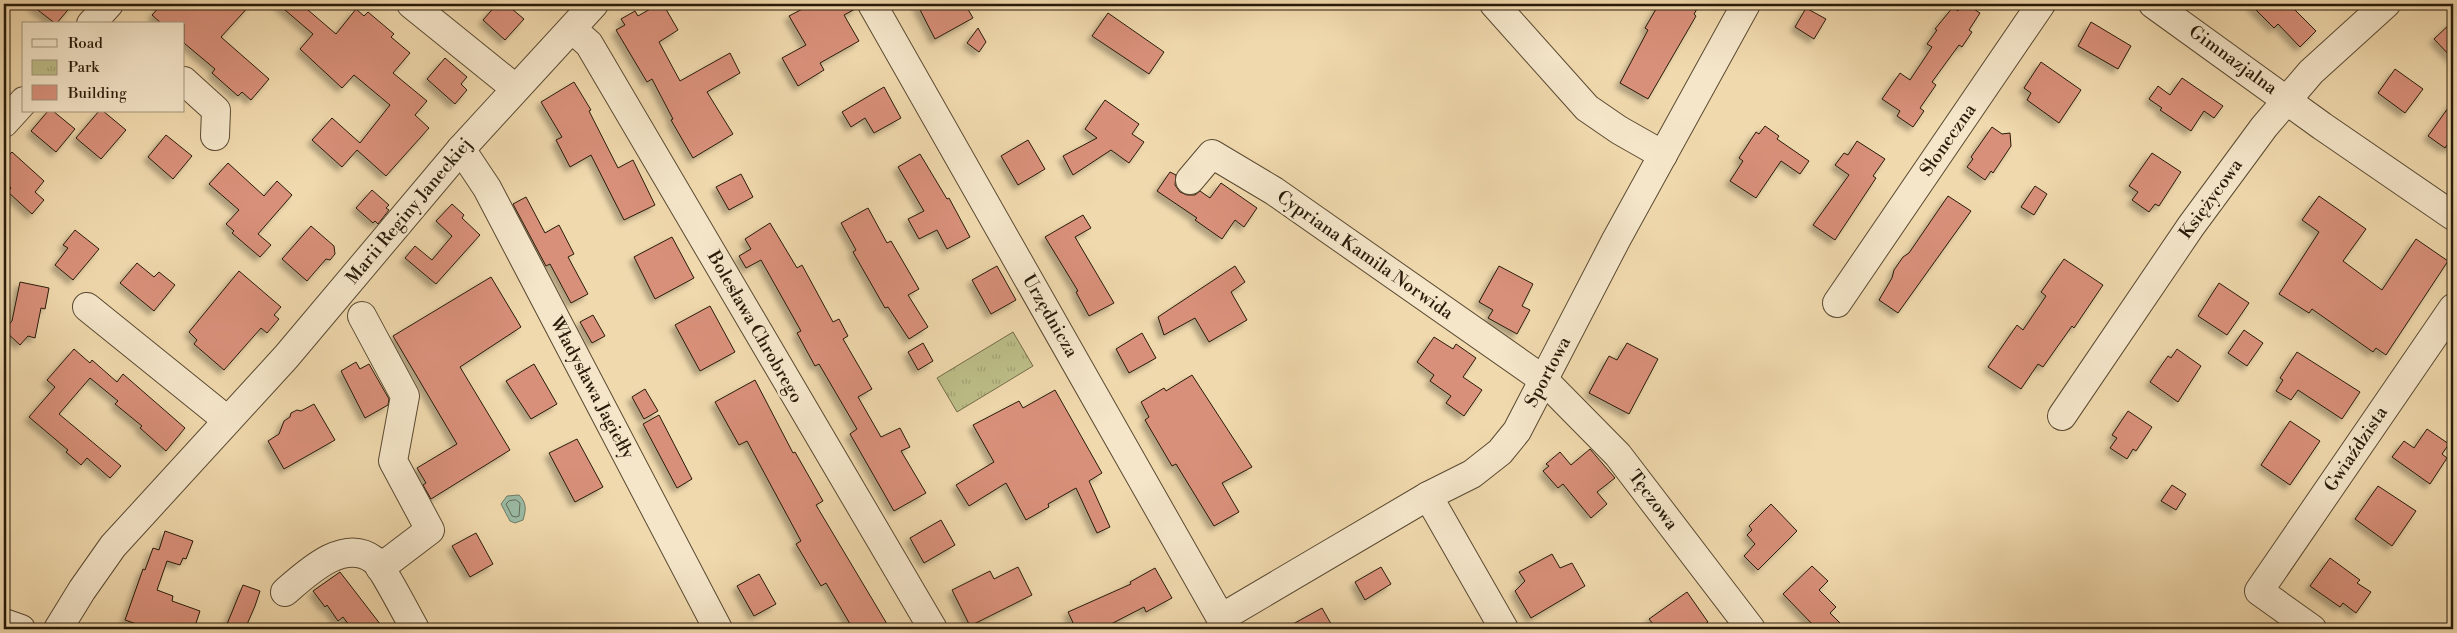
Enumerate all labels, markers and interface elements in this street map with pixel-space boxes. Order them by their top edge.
street label: Gimnazjalna [2184,20,2282,100]
legend [22,22,185,112]
text: Road [68,34,103,53]
text: Park [68,58,100,77]
text: Building [67,84,127,103]
street label: Słoneczna [1915,99,1982,181]
street label: Marii Reginy Janeckiej [341,133,477,289]
street label: Księżycowa [2174,154,2248,244]
street label: Cypriana Kamila Norwida [1272,185,1458,325]
street label: Bolesława Chrobrego [702,246,808,407]
street label: Urzędnicza [1017,270,1083,362]
street label: Władysława Jagiełły [544,312,639,463]
street label: Sportowa [1520,332,1577,411]
street label: Gwiaździsta [2319,401,2393,496]
street label: Tęczowa [1623,465,1684,535]

